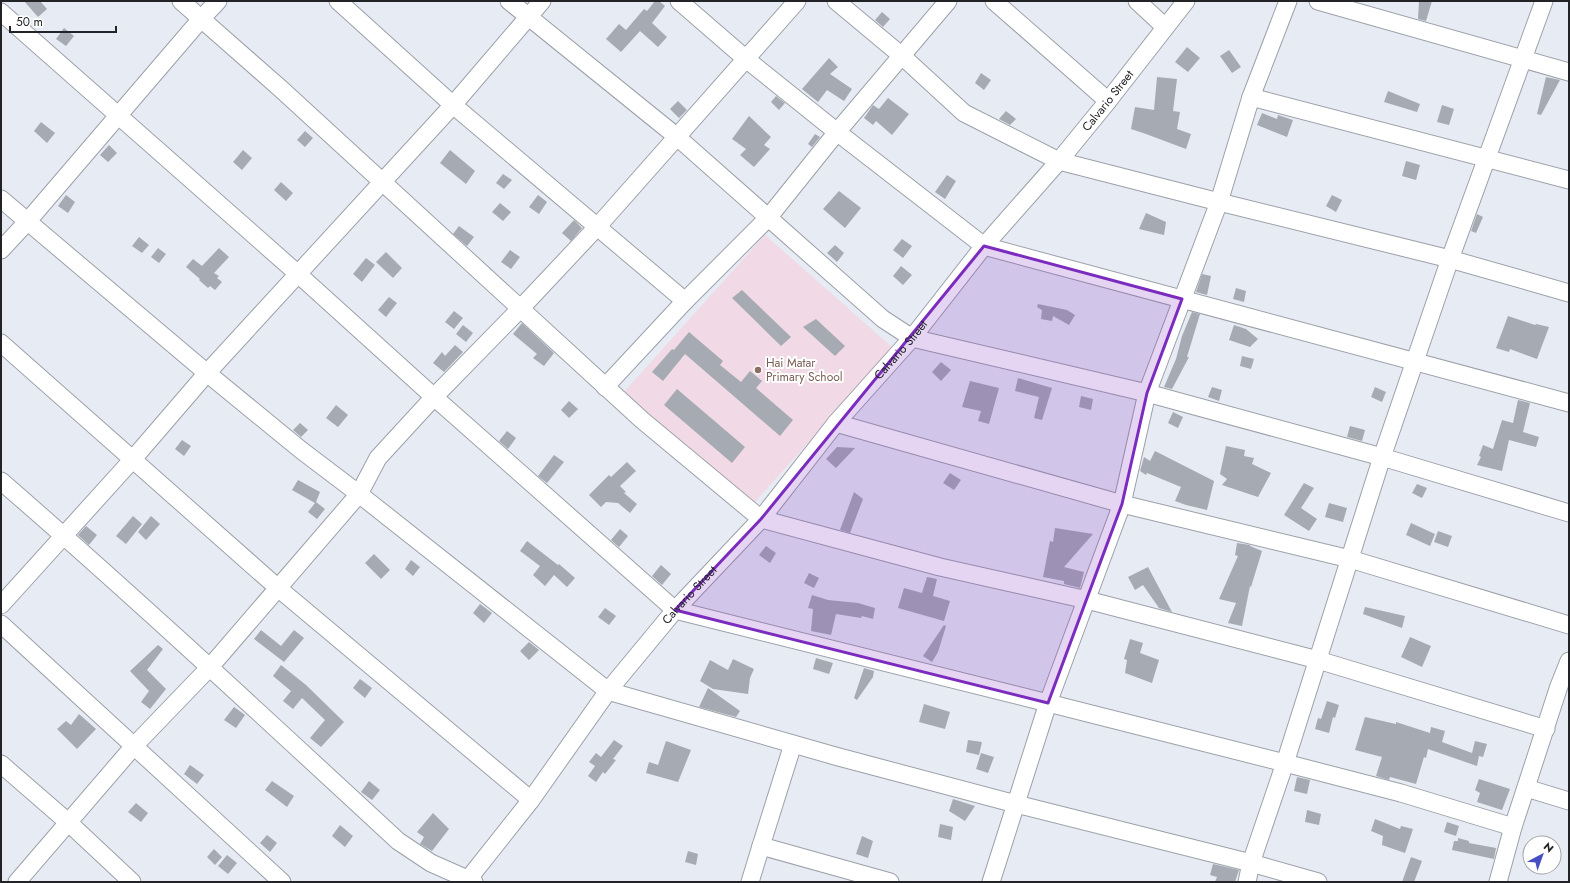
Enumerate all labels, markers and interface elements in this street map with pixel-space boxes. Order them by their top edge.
scale bar [10,8,116,34]
text: 50 m [16,13,43,31]
street label: Calvario Street [1078,66,1138,135]
street label: Calvario Street [870,316,932,384]
place label: Hai Matar Primary School [766,354,843,386]
marker: Hai Matar Primary School [753,365,763,375]
street label: Calvario Street [658,562,721,628]
north arrow [1522,835,1562,875]
text: N [1540,839,1557,856]

